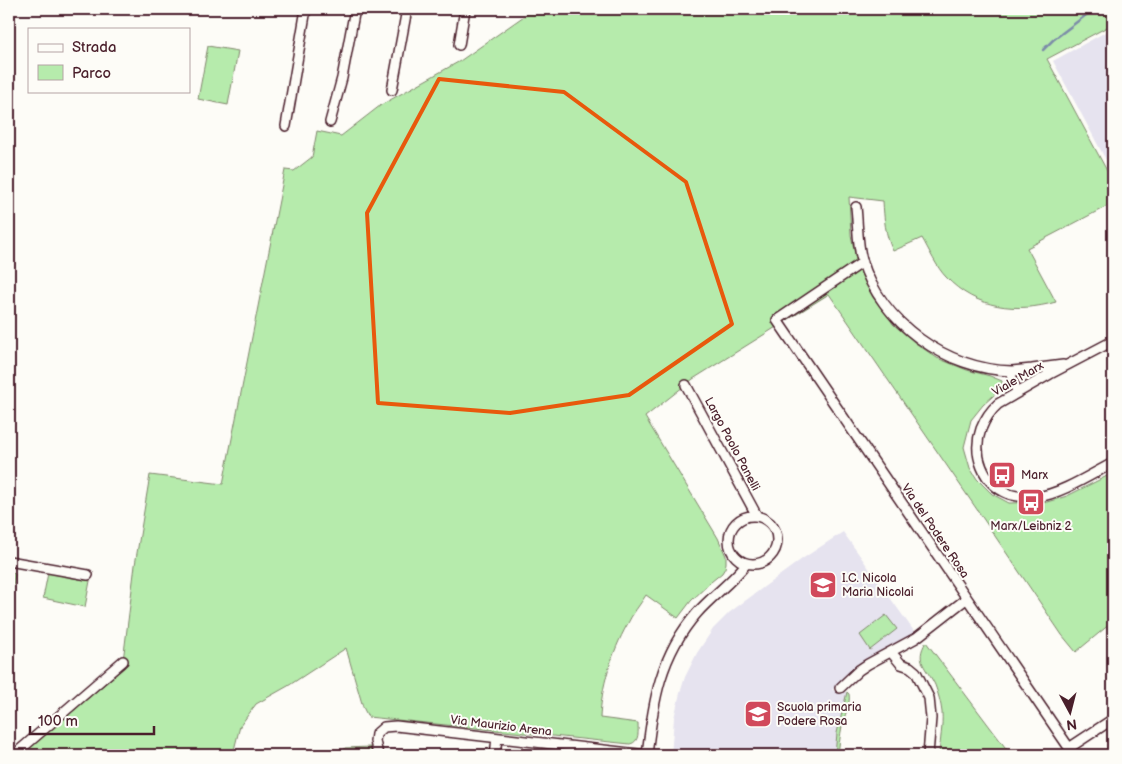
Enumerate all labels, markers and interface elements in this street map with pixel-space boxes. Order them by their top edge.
legend [28,28,190,92]
text: Strada [72,38,116,57]
text: Parco [72,64,111,83]
street label: Viale Marx [990,358,1047,400]
street label: Largo Paolo Panelli [701,395,763,493]
bus stop icon: Marx [987,460,1017,490]
place label: Marx [1021,468,1048,483]
street label: Via del Podere Rosa [898,481,972,581]
bus stop icon: Marx/Leibniz 2 [1016,487,1046,517]
place label: Marx/Leibniz 2 [990,519,1072,534]
school or university icon: I.C. Nicola Maria Nicolai [808,570,838,600]
place label: I.C. Nicola Maria Nicolai [842,571,914,600]
north arrow [1044,686,1094,736]
school or university icon: Scuola primaria Podere Rosa [743,699,773,729]
place label: Scuola primaria Podere Rosa [777,700,862,729]
scale bar [30,704,154,736]
text: 100 m [38,712,78,731]
street label: Via Maurizio Arena [449,712,553,740]
text: N [1065,715,1078,733]

